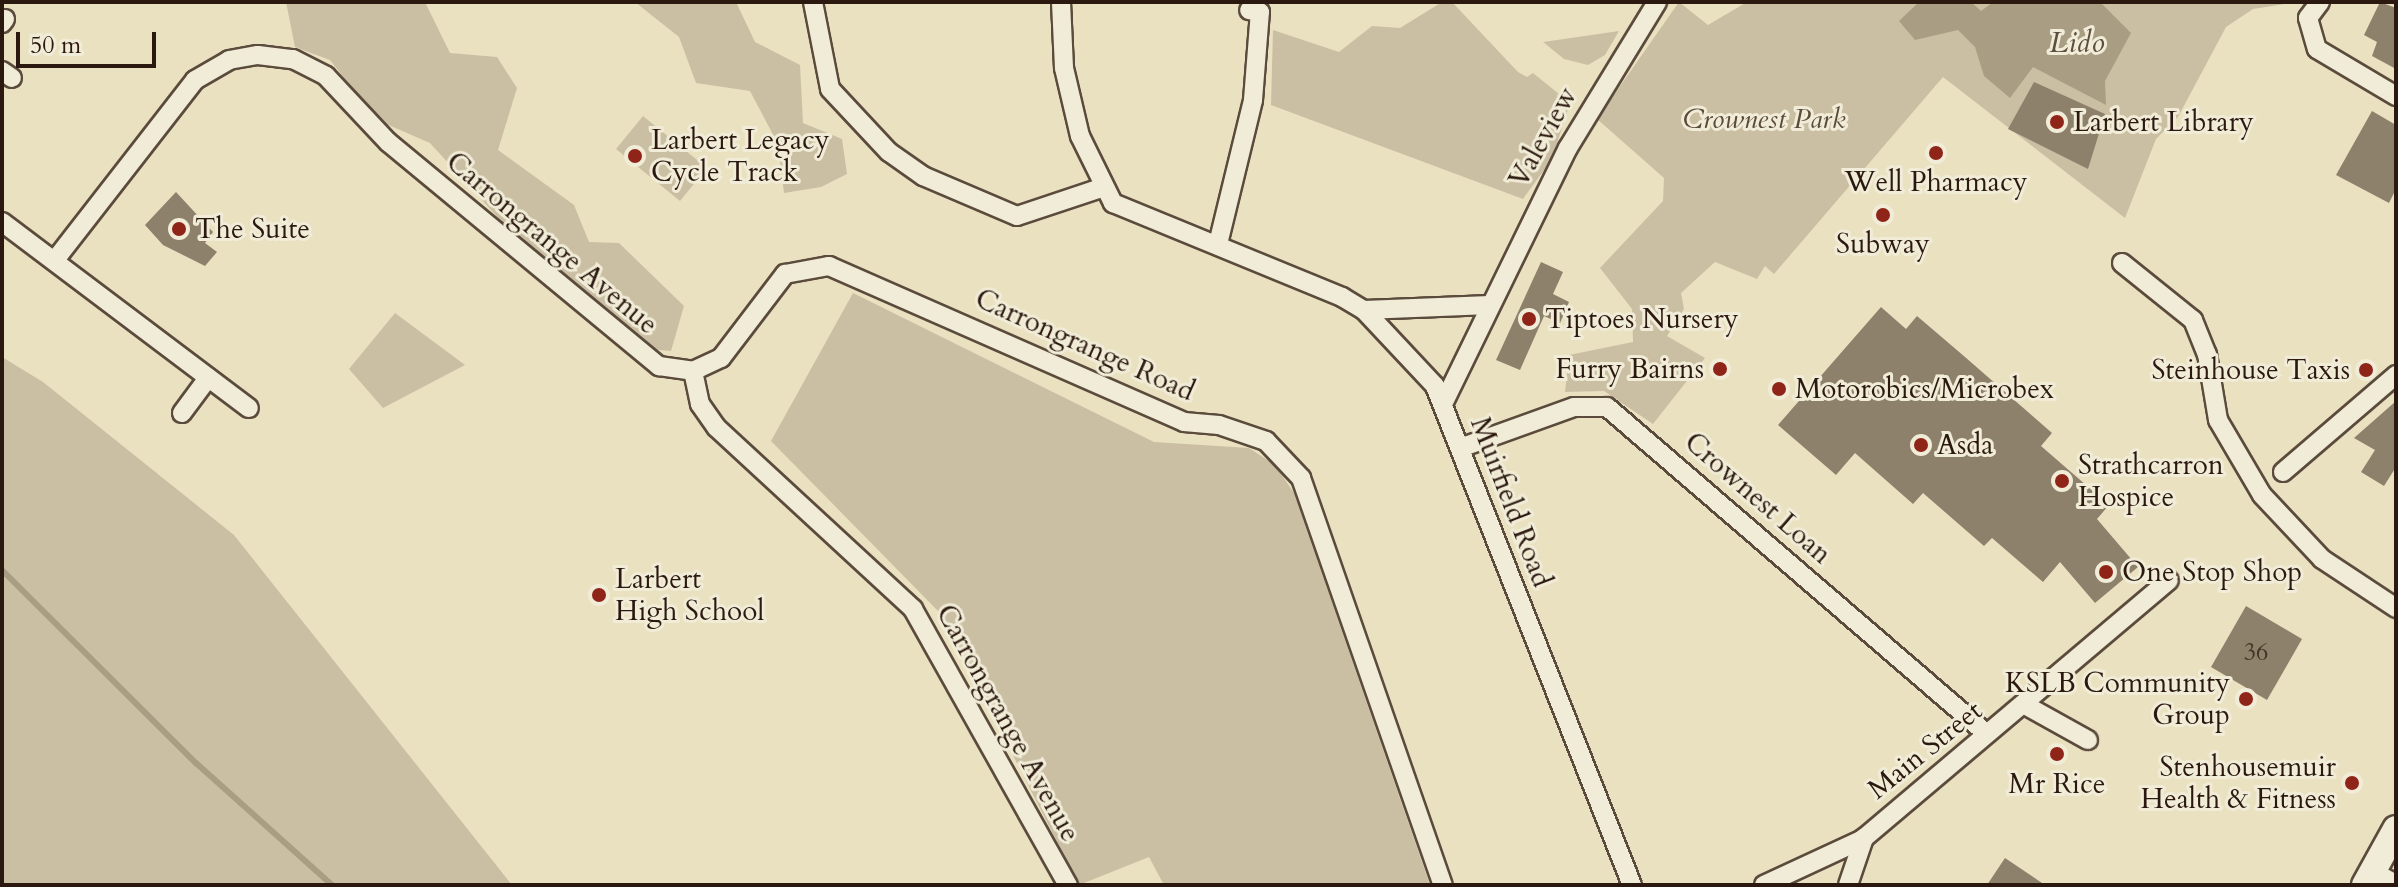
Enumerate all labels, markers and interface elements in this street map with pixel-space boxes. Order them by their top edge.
scale bar [20,16,160,66]
water label: Lido [2049,25,2105,61]
text: 50 m [30,29,81,62]
street label: Valeview [1502,81,1584,193]
park label: Crownest Park [1682,102,1846,136]
place label: Larbert Library [2073,105,2254,139]
marker: Larbert Library [2048,113,2066,131]
place label: Larbert Legacy Cycle Track [651,123,830,189]
marker: Well Pharmacy [1927,144,1945,162]
street label: Carrongrange Avenue [439,145,665,341]
marker: Larbert Legacy Cycle Track [626,147,644,165]
place label: Well Pharmacy [1845,165,2027,199]
marker: Subway [1874,206,1892,224]
place label: The Suite [195,212,310,246]
marker: The Suite [170,220,188,238]
place label: Subway [1836,227,1930,261]
street label: Carrongrange Road [970,282,1200,408]
place label: Tiptoes Nursery [1545,302,1738,336]
marker: Tiptoes Nursery [1520,310,1538,328]
place label: Furry Bairns [1555,352,1704,386]
place label: Steinhouse Taxis [2151,353,2350,387]
marker: Furry Bairns [1711,360,1729,378]
marker: Steinhouse Taxis [2357,361,2375,379]
place label: Motorobics/Microbex [1795,372,2054,406]
marker: Motorobics/Microbex [1770,380,1788,398]
street label: Muirfield Road [1463,412,1559,592]
street label: Crownest Loan [1678,425,1838,571]
place label: Asda [1937,428,1993,462]
marker: Asda [1912,436,1930,454]
place label: Strathcarron Hospice [2078,448,2224,514]
marker: Strathcarron Hospice [2053,472,2071,490]
place label: One Stop Shop [2122,555,2302,589]
place label: Larbert High School [615,562,764,628]
marker: One Stop Shop [2097,563,2115,581]
marker: Larbert High School [590,586,608,604]
street label: Carrongrange Avenue [929,599,1087,847]
house number: 36 [2244,639,2268,667]
place label: KSLB Community Group [2005,666,2230,732]
marker: KSLB Community Group [2237,690,2255,708]
street label: Main Street [1861,694,1989,806]
marker: Mr Rice [2048,745,2066,763]
place label: Stenhousemuir Health & Fitness [2141,750,2336,816]
place label: Mr Rice [2009,767,2105,801]
marker: Stenhousemuir Health & Fitness [2343,774,2361,792]

